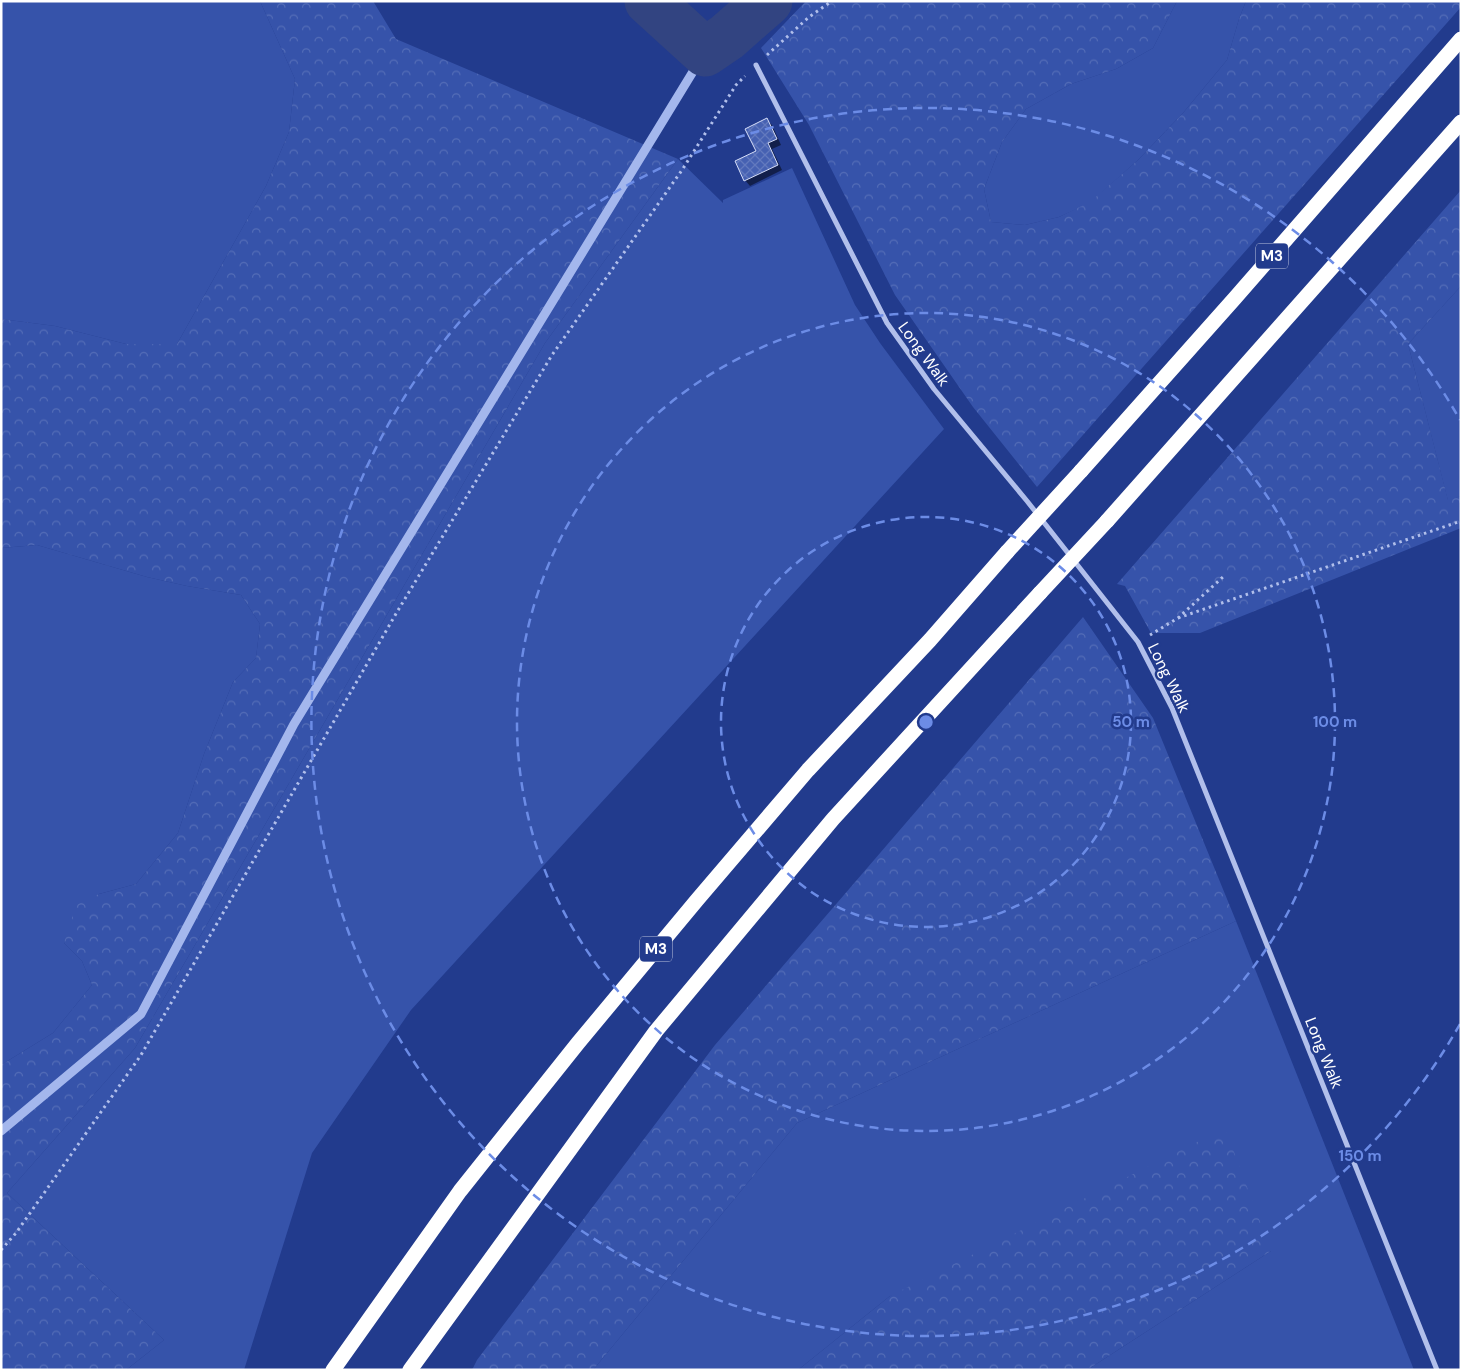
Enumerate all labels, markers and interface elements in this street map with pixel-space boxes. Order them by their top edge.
road number: M3 [1256,244,1288,268]
street label: Long Walk [893,317,955,391]
street label: Long Walk [1143,640,1195,716]
text: 50 m [1112,712,1150,732]
text: 100 m [1313,712,1357,732]
centre of rings [917,713,935,731]
road number: M3 [640,936,672,962]
street label: Long Walk [1300,1014,1348,1092]
text: 150 m [1339,1146,1382,1166]

